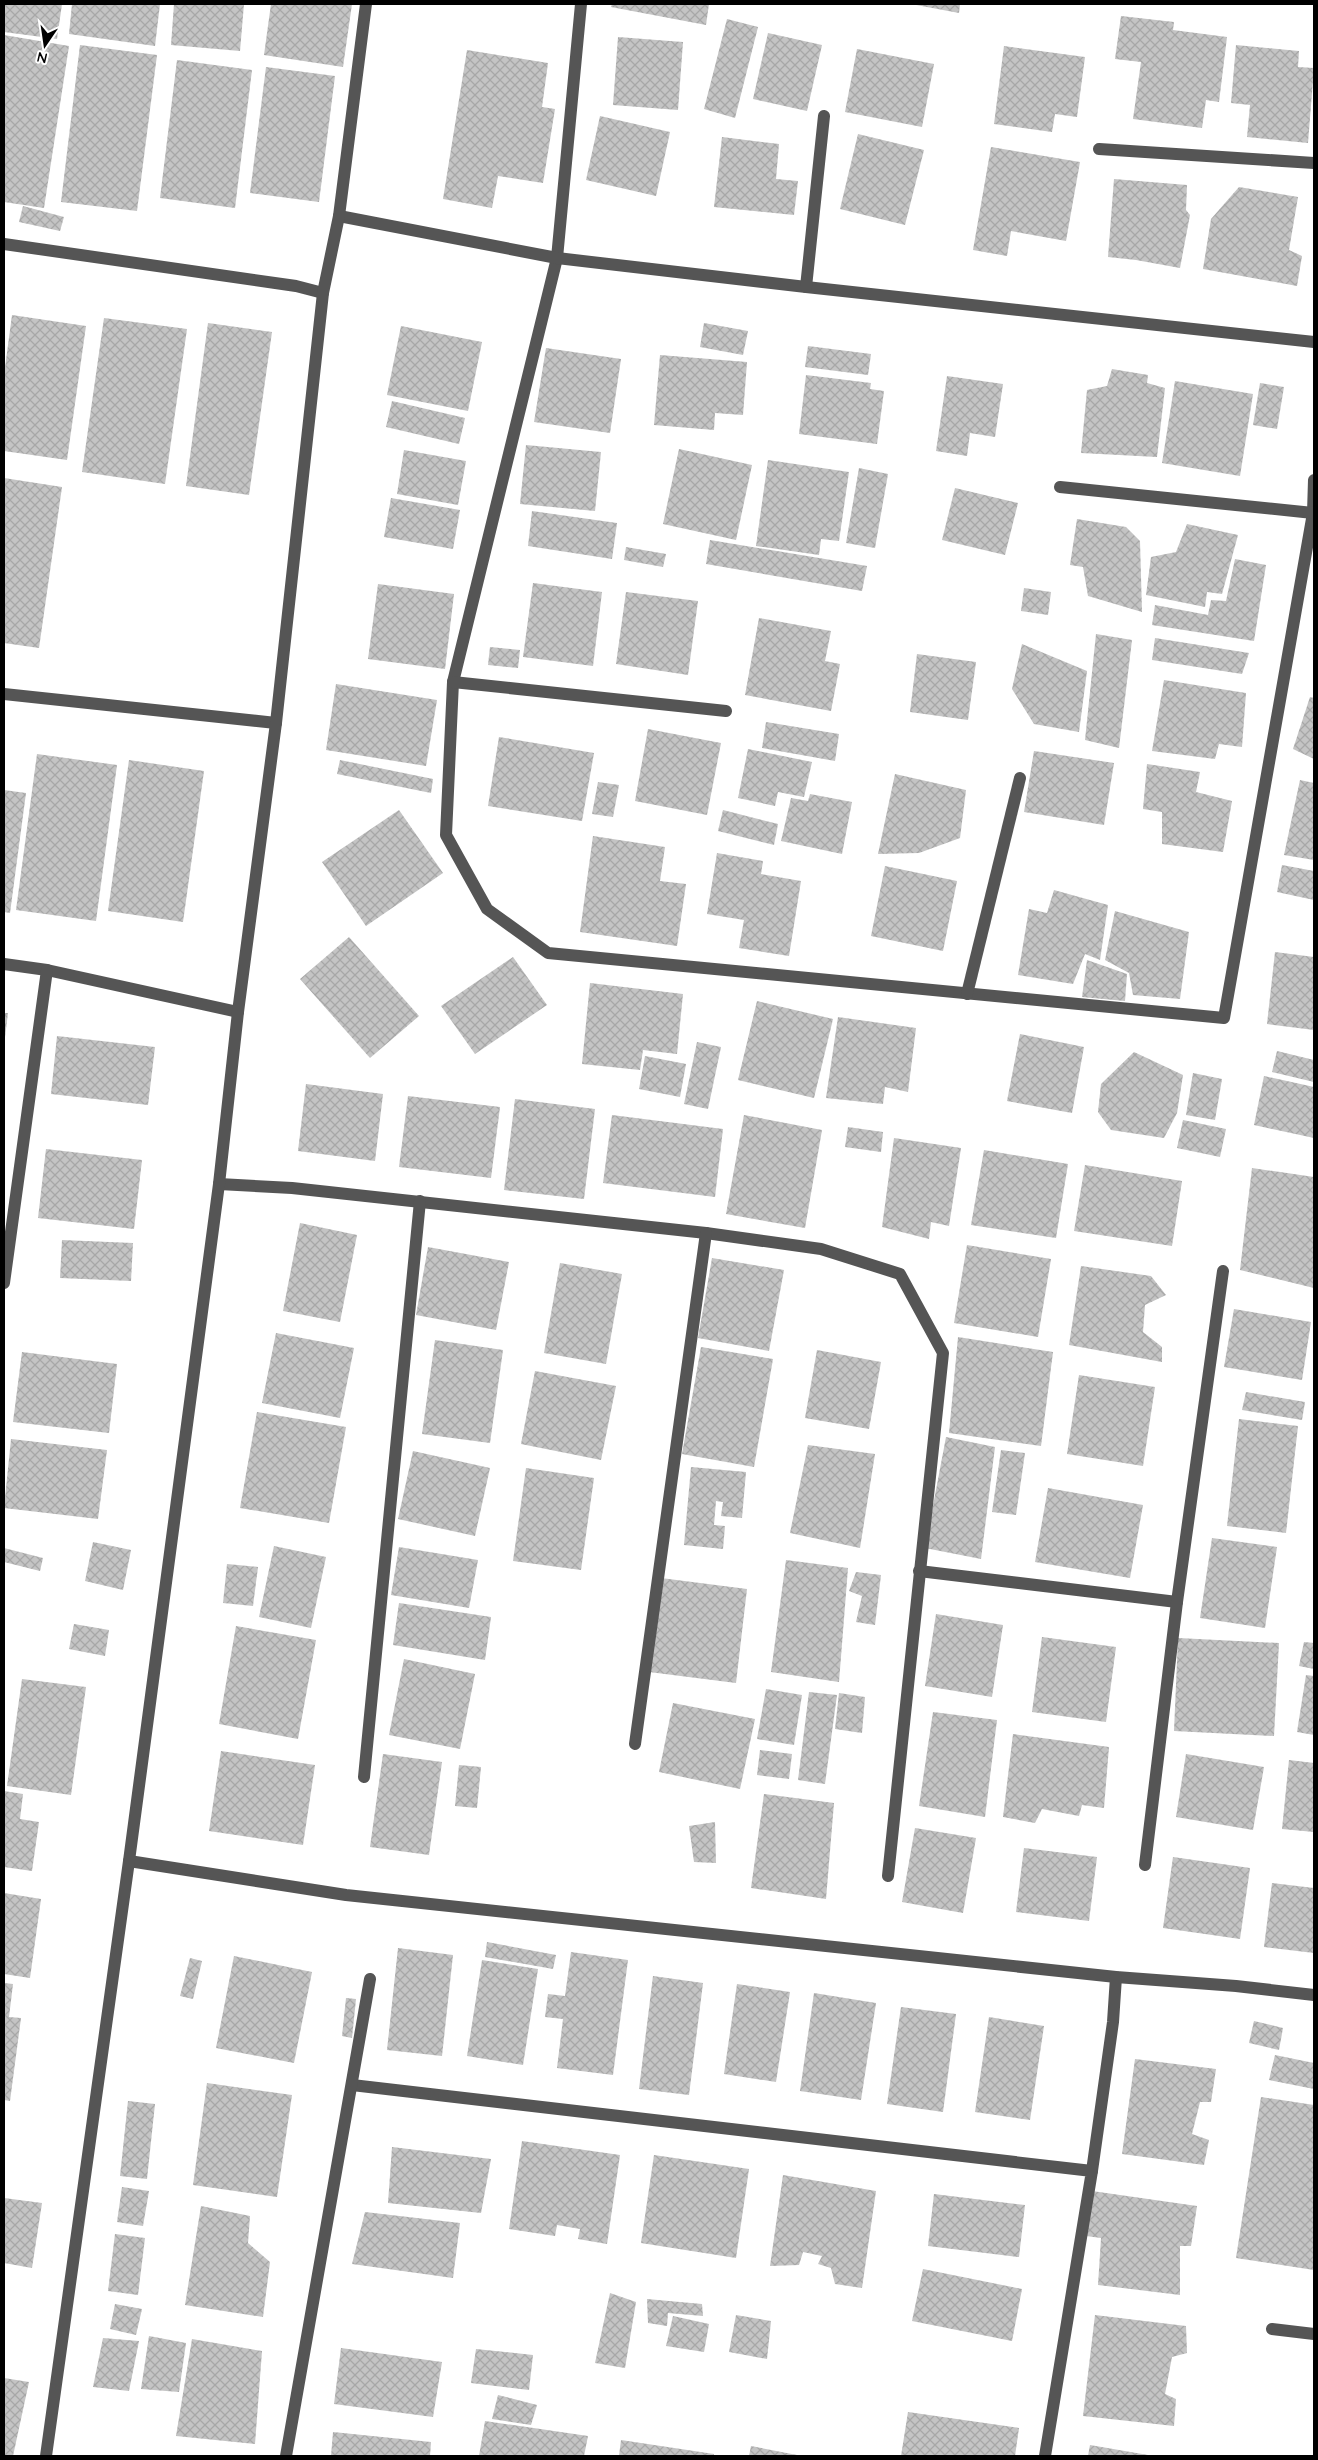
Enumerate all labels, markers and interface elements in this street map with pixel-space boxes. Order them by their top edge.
north arrow [20,20,70,70]
text: N [35,48,49,68]

